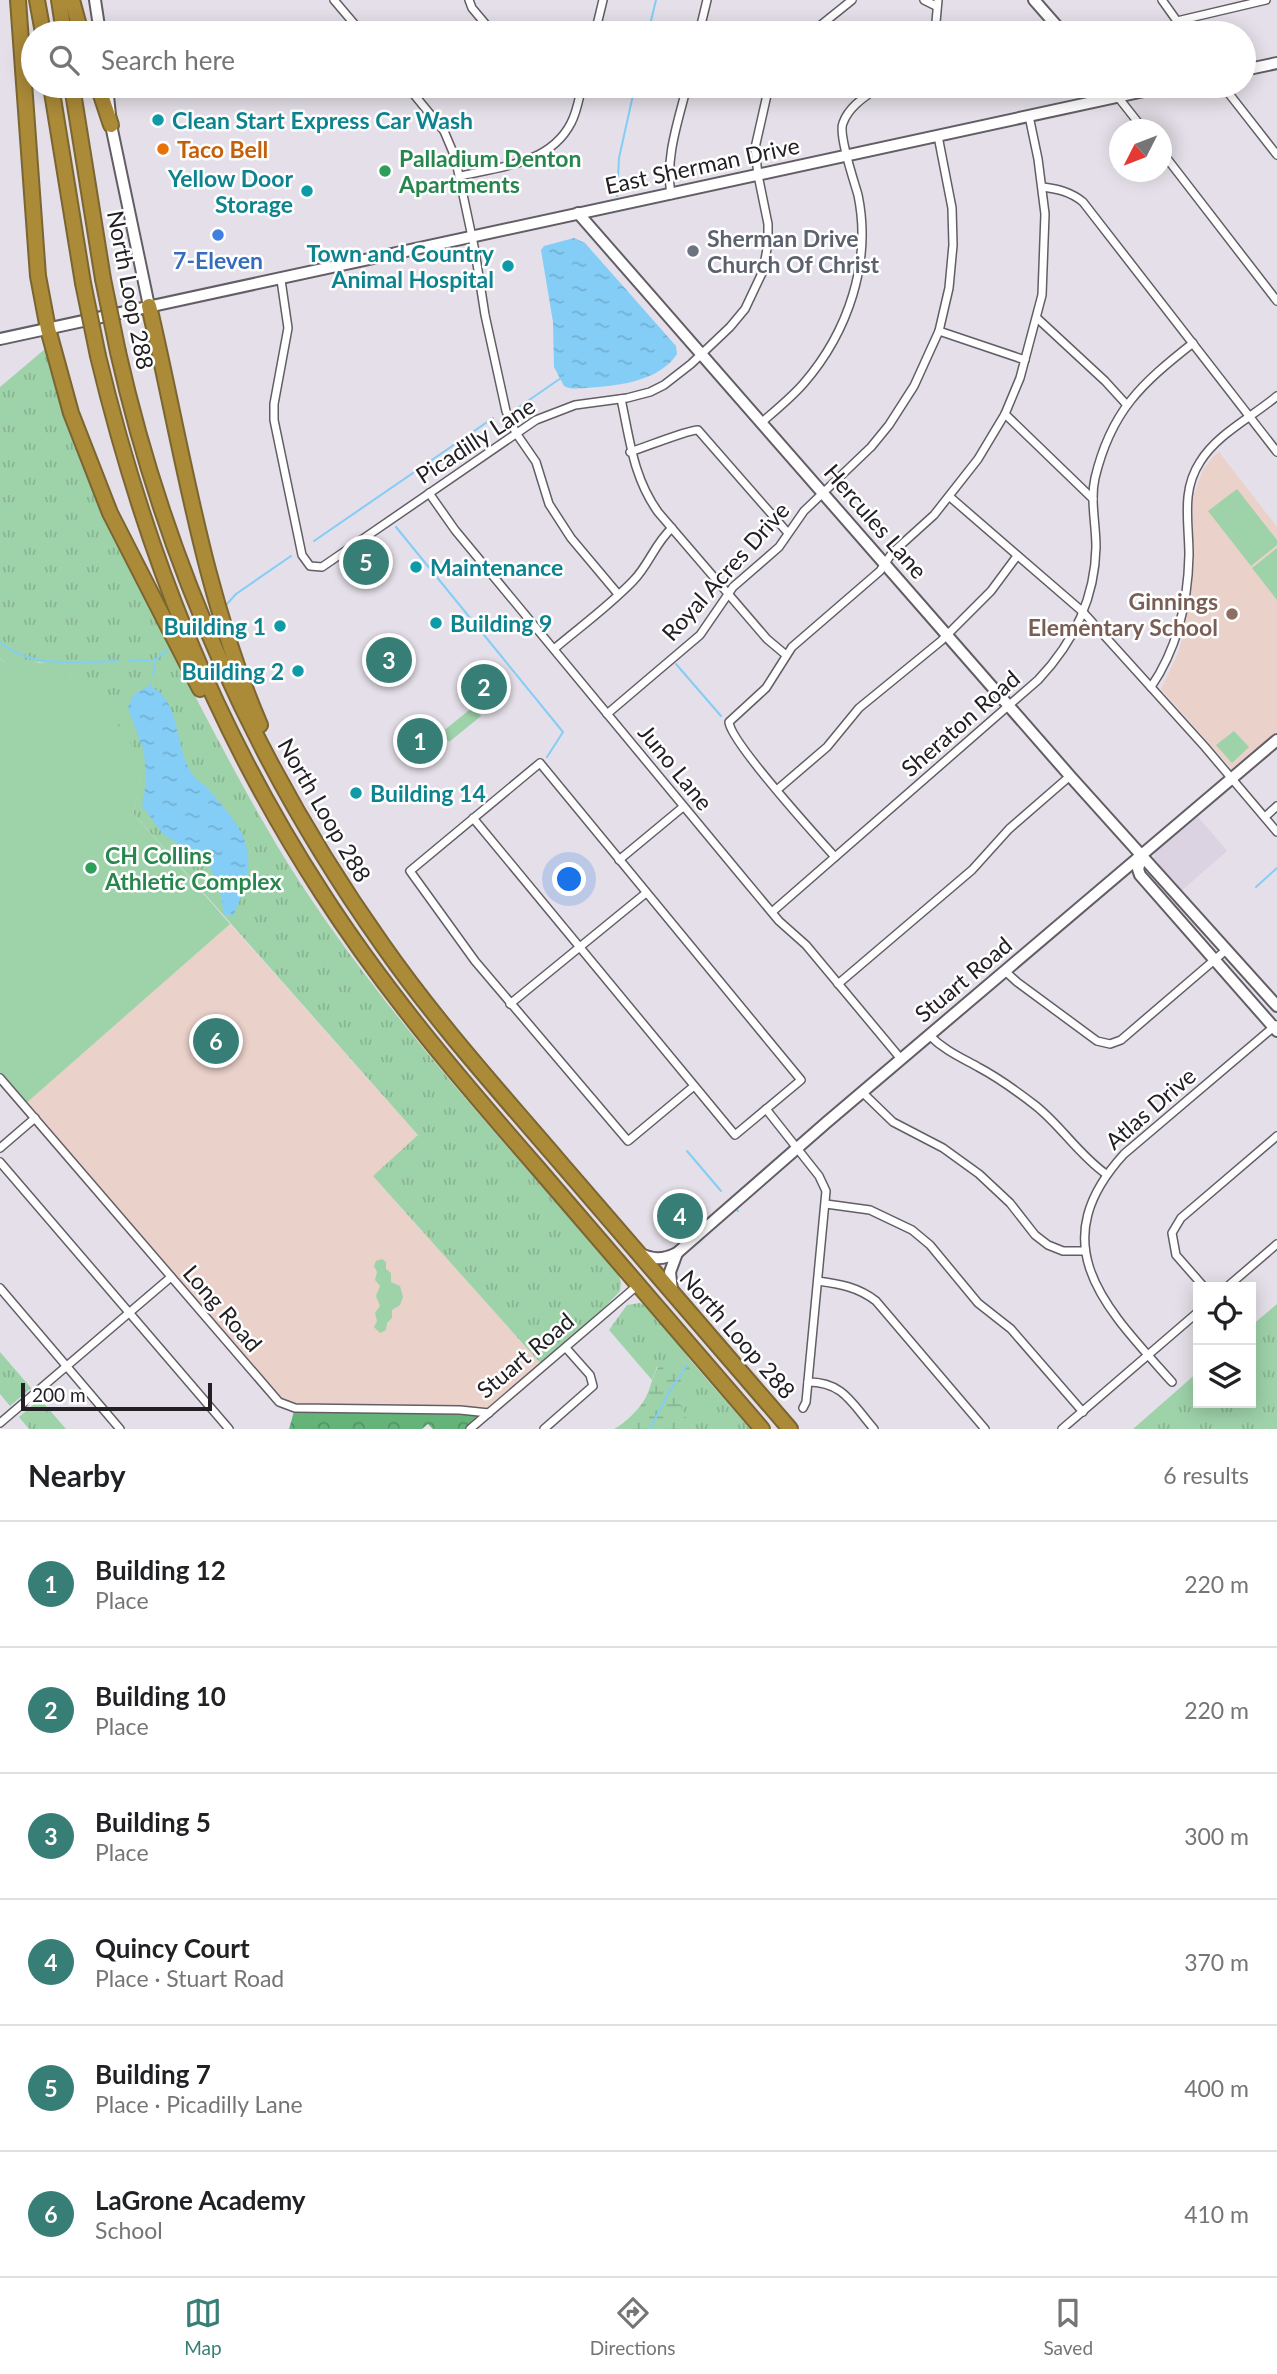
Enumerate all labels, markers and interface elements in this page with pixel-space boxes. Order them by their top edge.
search box [21,21,1256,98]
icon: search [45,41,83,79]
text: Search here [101,44,235,76]
place label: Clean Start Express Car Wash [172,106,473,134]
marker: Clean Start Express Car Wash [150,112,166,128]
north arrow [1109,119,1172,182]
street label: East Sherman Drive [602,131,802,199]
place label: Taco Bell [177,135,268,163]
marker: Taco Bell [155,141,171,157]
place label: Palladium Denton Apartments [398,144,581,198]
marker: Palladium Denton Apartments [377,163,393,179]
place label: Yellow Door Storage [167,164,293,218]
marker: Yellow Door Storage [299,183,315,199]
street label: North Loop 288 [102,208,160,372]
place label: Sherman Drive Church Of Christ [707,224,880,278]
marker: 7-Eleven [210,227,226,243]
place label: Town and Country Animal Hospital [306,239,495,293]
marker: Sherman Drive Church Of Christ [685,243,701,259]
place label: 7-Eleven [173,246,263,274]
marker: Town and Country Animal Hospital [500,258,516,274]
street label: Picadilly Lane [410,391,540,489]
street label: Hercules Lane [819,458,933,584]
street label: Royal Acres Drive [655,496,795,646]
pin: 5 [343,536,389,588]
place label: Maintenance [430,553,563,581]
marker: Maintenance [408,559,424,575]
place label: Ginnings Elementary School [1028,587,1218,641]
marker: Ginnings Elementary School [1224,606,1240,622]
place label: Building 9 [450,609,552,637]
place label: Building 1 [164,612,266,640]
marker: Building 9 [428,615,444,631]
marker: Building 1 [272,618,288,634]
pin: 3 [366,634,412,686]
place label: Building 2 [182,657,284,685]
pin: 2 [461,661,507,713]
marker: Building 2 [290,663,306,679]
street label: Sheraton Road [895,664,1025,782]
pin: 1 [397,715,443,767]
street label: Juno Lane [633,718,719,816]
street label: North Loop 288 [273,733,377,887]
place label: Building 14 [370,779,486,807]
marker: Building 14 [348,785,364,801]
place label: CH Collins Athletic Complex [104,841,282,895]
marker: CH Collins Athletic Complex [83,860,99,876]
your location [552,862,586,896]
street label: Stuart Road [909,930,1017,1028]
pin: 6 [193,1015,239,1067]
street label: Atlas Drive [1099,1061,1201,1155]
pin: 4 [657,1190,703,1242]
street label: Long Road [178,1259,268,1357]
street label: North Loop 288 [674,1264,802,1404]
map controls [1193,1282,1256,1408]
button: locate [1193,1282,1256,1345]
street label: Stuart Road [471,1306,579,1404]
button: layers [1193,1345,1256,1408]
scale bar [21,1380,212,1412]
text: 200 m [32,1383,86,1406]
text: Nearby [28,1457,126,1493]
text: 6 results [1163,1461,1249,1489]
text: Building 12 [95,1554,226,1586]
text: 1 [44,1570,58,1598]
text: 220 m [1184,1570,1249,1598]
text: Place [95,1586,149,1614]
text: Building 10 [95,1680,226,1712]
text: 2 [44,1696,58,1724]
text: 220 m [1184,1696,1249,1724]
text: Place [95,1712,149,1740]
text: Building 5 [95,1806,211,1838]
text: 3 [44,1822,58,1850]
text: 300 m [1184,1822,1249,1850]
text: Place [95,1838,149,1866]
text: Quincy Court [95,1932,250,1964]
text: 4 [44,1948,58,1976]
text: 370 m [1184,1948,1249,1976]
text: Place · Stuart Road [95,1964,284,1992]
text: Building 7 [95,2058,211,2090]
text: 5 [44,2074,58,2102]
text: 400 m [1184,2074,1249,2102]
text: Place · Picadilly Lane [95,2090,303,2118]
text: LaGrone Academy [95,2184,306,2216]
text: 6 [44,2200,58,2228]
text: 410 m [1184,2200,1249,2228]
text: School [95,2216,163,2244]
tab: Map [184,2294,222,2359]
tab: Directions [590,2294,676,2359]
tab: Saved [1043,2294,1093,2359]

